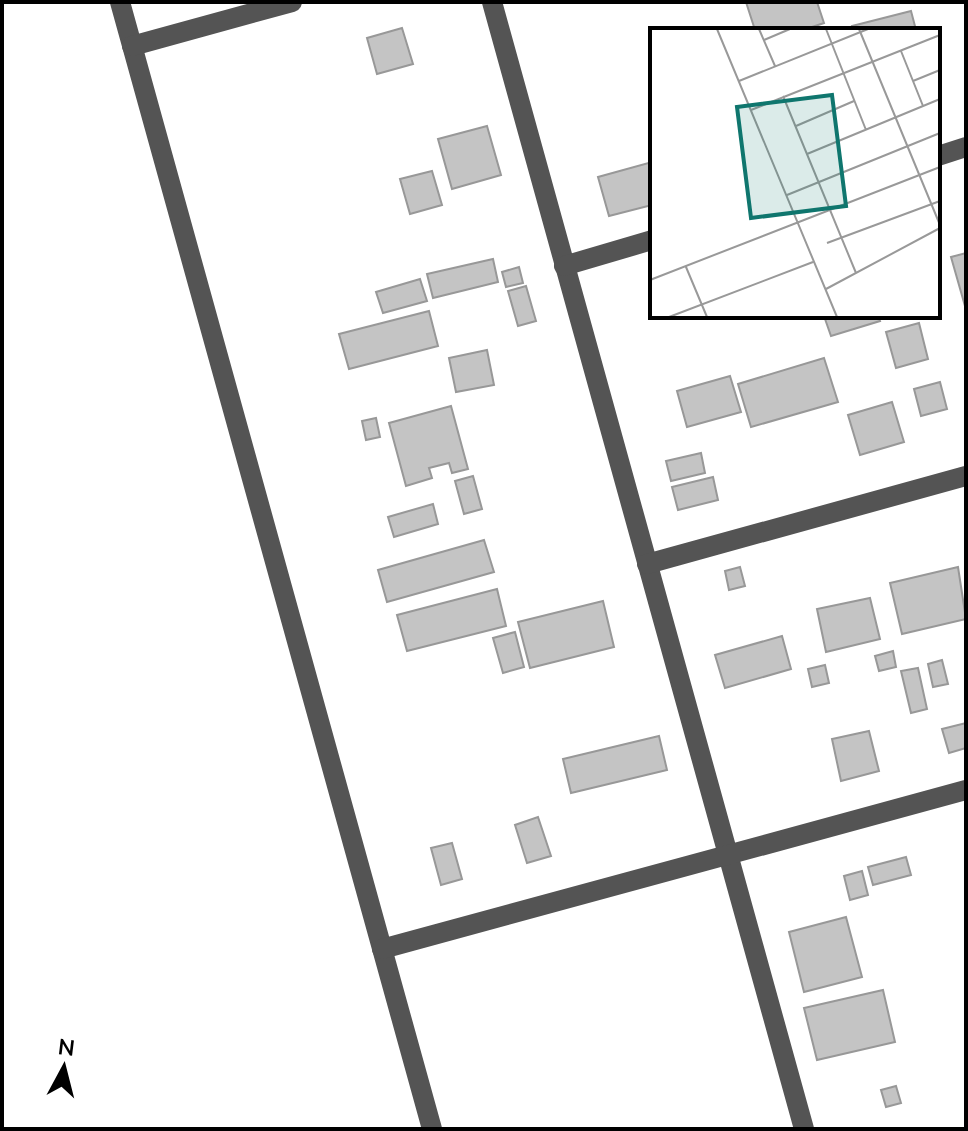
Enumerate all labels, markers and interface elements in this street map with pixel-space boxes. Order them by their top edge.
inset map [650,28,940,318]
north arrow [24,1027,104,1107]
text: N [56,1032,76,1062]

